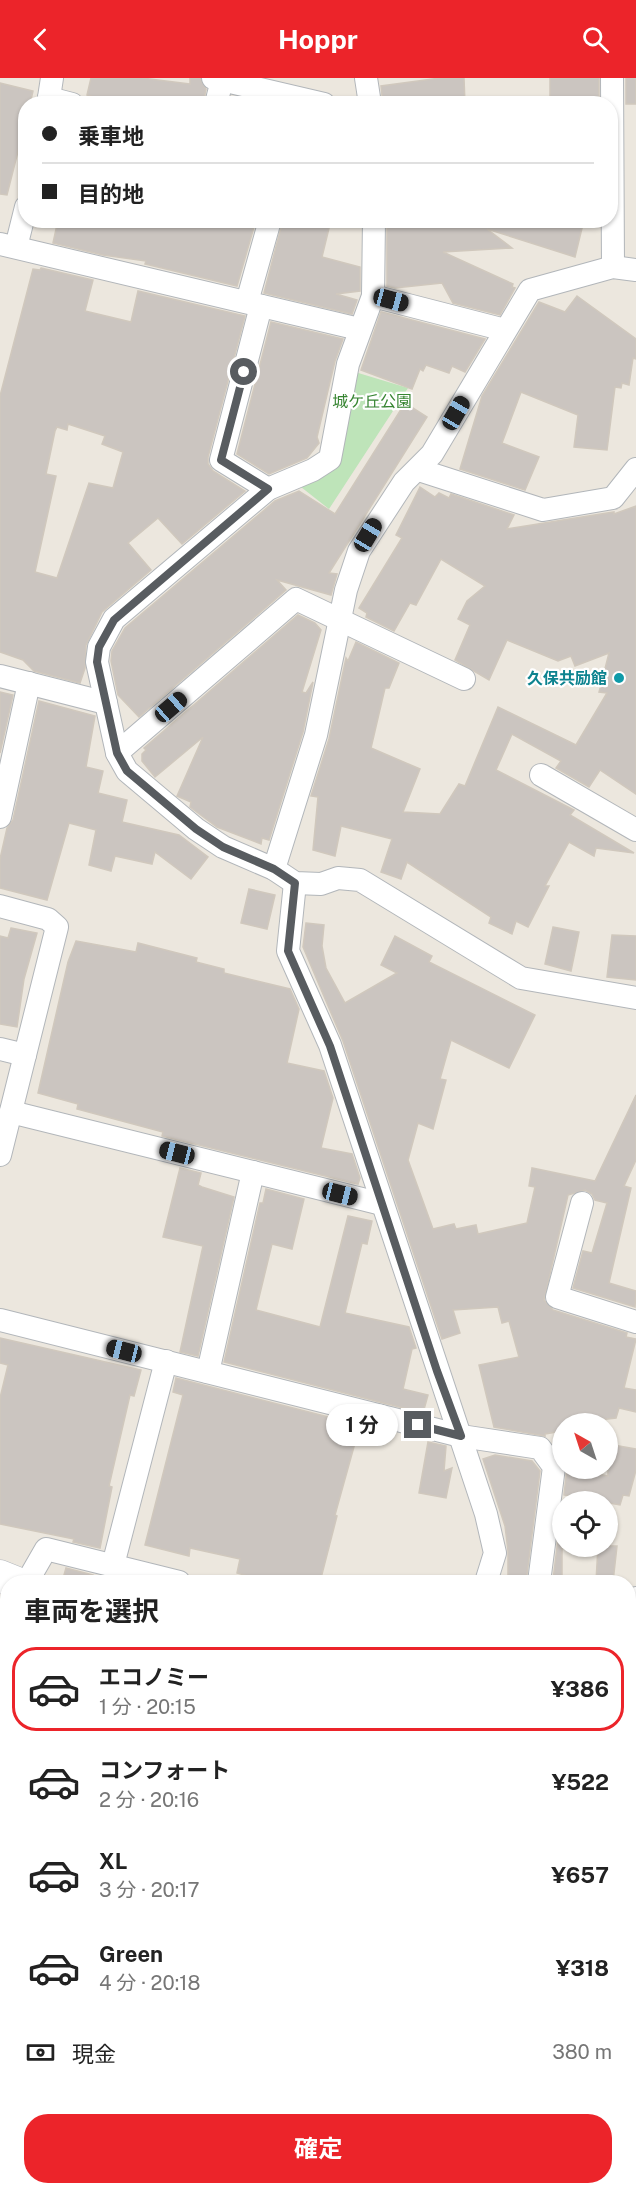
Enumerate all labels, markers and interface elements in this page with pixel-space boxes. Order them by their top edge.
icon: back [24,23,57,56]
text: Hoppr [278,23,358,55]
icon: search [579,23,612,56]
text: 乗車地 [78,123,144,149]
text: 目的地 [78,181,144,207]
car [371,287,411,313]
route start [230,358,257,385]
park label: 城ケ丘公園 [332,392,412,411]
car [439,393,473,433]
car [351,515,385,555]
place label: 久保共励館 [527,669,607,688]
marker: 久保共励館 [612,671,626,685]
car [152,688,190,726]
car [157,1140,197,1166]
car [320,1181,360,1207]
car [104,1338,144,1364]
callout: 1 分 [325,1404,397,1446]
route end [404,1411,431,1438]
text: 1 分 [345,1413,379,1437]
north arrow [552,1413,618,1479]
map controls [552,1413,618,1557]
button: locate [552,1491,618,1557]
text: 車両を選択 [24,1595,159,1627]
icon: car [27,1662,81,1716]
text: エコノミー [99,1664,209,1690]
text: ¥386 [551,1676,609,1702]
text: 1 分 · 20:15 [99,1695,196,1719]
icon: car [27,1755,81,1809]
text: コンフォート [99,1757,230,1783]
text: ¥522 [552,1769,609,1795]
text: 2 分 · 20:16 [99,1788,199,1812]
icon: car [27,1848,81,1902]
text: XL [99,1848,127,1874]
text: ¥657 [551,1862,609,1888]
text: 3 分 · 20:17 [99,1878,199,1902]
icon: car [27,1941,81,1995]
text: Green [99,1941,163,1967]
text: ¥318 [556,1955,609,1981]
text: 4 分 · 20:18 [99,1971,200,1995]
icon: cash [24,2036,57,2069]
text: 380 m [552,2040,612,2064]
text: 現金 [72,2041,116,2067]
button: 確定 [24,2114,612,2183]

